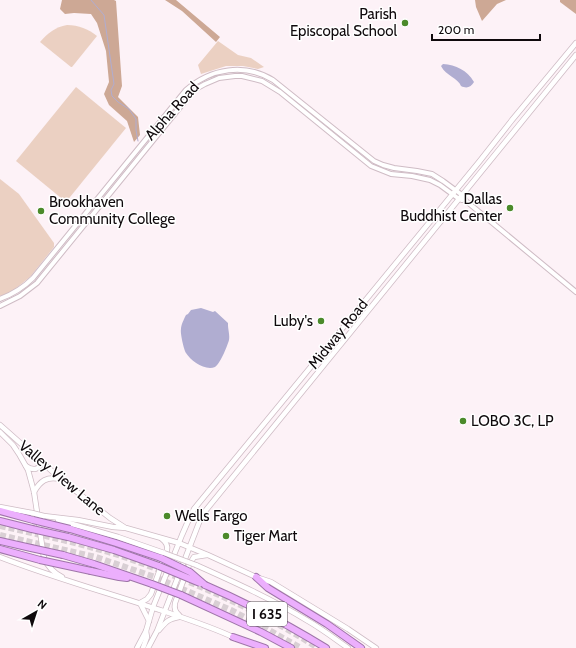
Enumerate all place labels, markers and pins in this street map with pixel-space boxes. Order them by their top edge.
place label: Parish Episcopal School [290,5,397,40]
marker: Parish Episcopal School [400,18,410,28]
place label: Dallas Buddhist Center [400,190,502,225]
place label: Brookhaven Community College [49,193,175,228]
marker: Dallas Buddhist Center [505,203,515,213]
marker: Brookhaven Community College [36,206,46,216]
place label: Luby's [273,312,313,330]
marker: Luby's [316,316,326,326]
place label: LOBO 3C, LP [471,412,554,430]
marker: LOBO 3C, LP [458,416,468,426]
place label: Wells Fargo [175,507,248,525]
marker: Wells Fargo [162,511,172,521]
place label: Tiger Mart [234,527,297,545]
marker: Tiger Mart [221,531,231,541]

